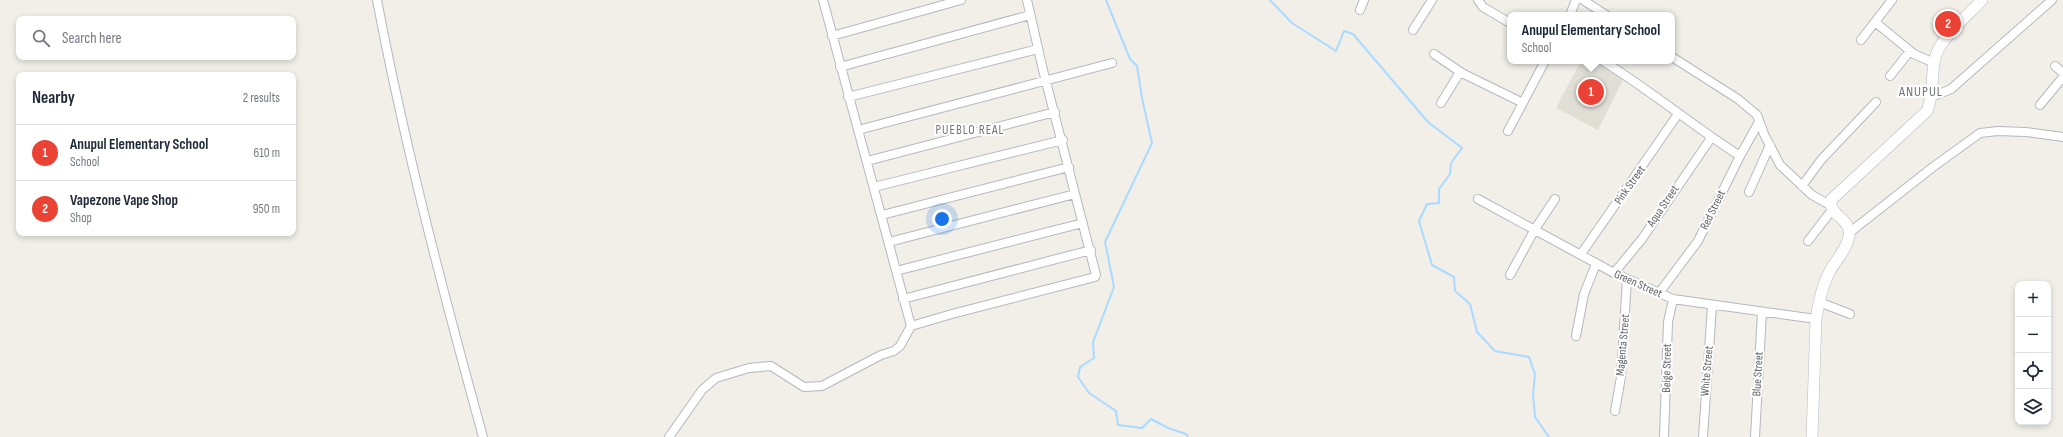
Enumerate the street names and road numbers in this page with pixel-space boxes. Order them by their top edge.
street label: Pink Street [1611,162,1649,207]
street label: Aqua Street [1643,182,1683,231]
street label: Red Street [1697,187,1729,232]
street label: Green Street [1612,267,1665,301]
street label: Magenta Street [1613,313,1633,377]
street label: Beige Street [1659,343,1675,393]
street label: White Street [1697,345,1717,397]
street label: Blue Street [1749,351,1767,397]

